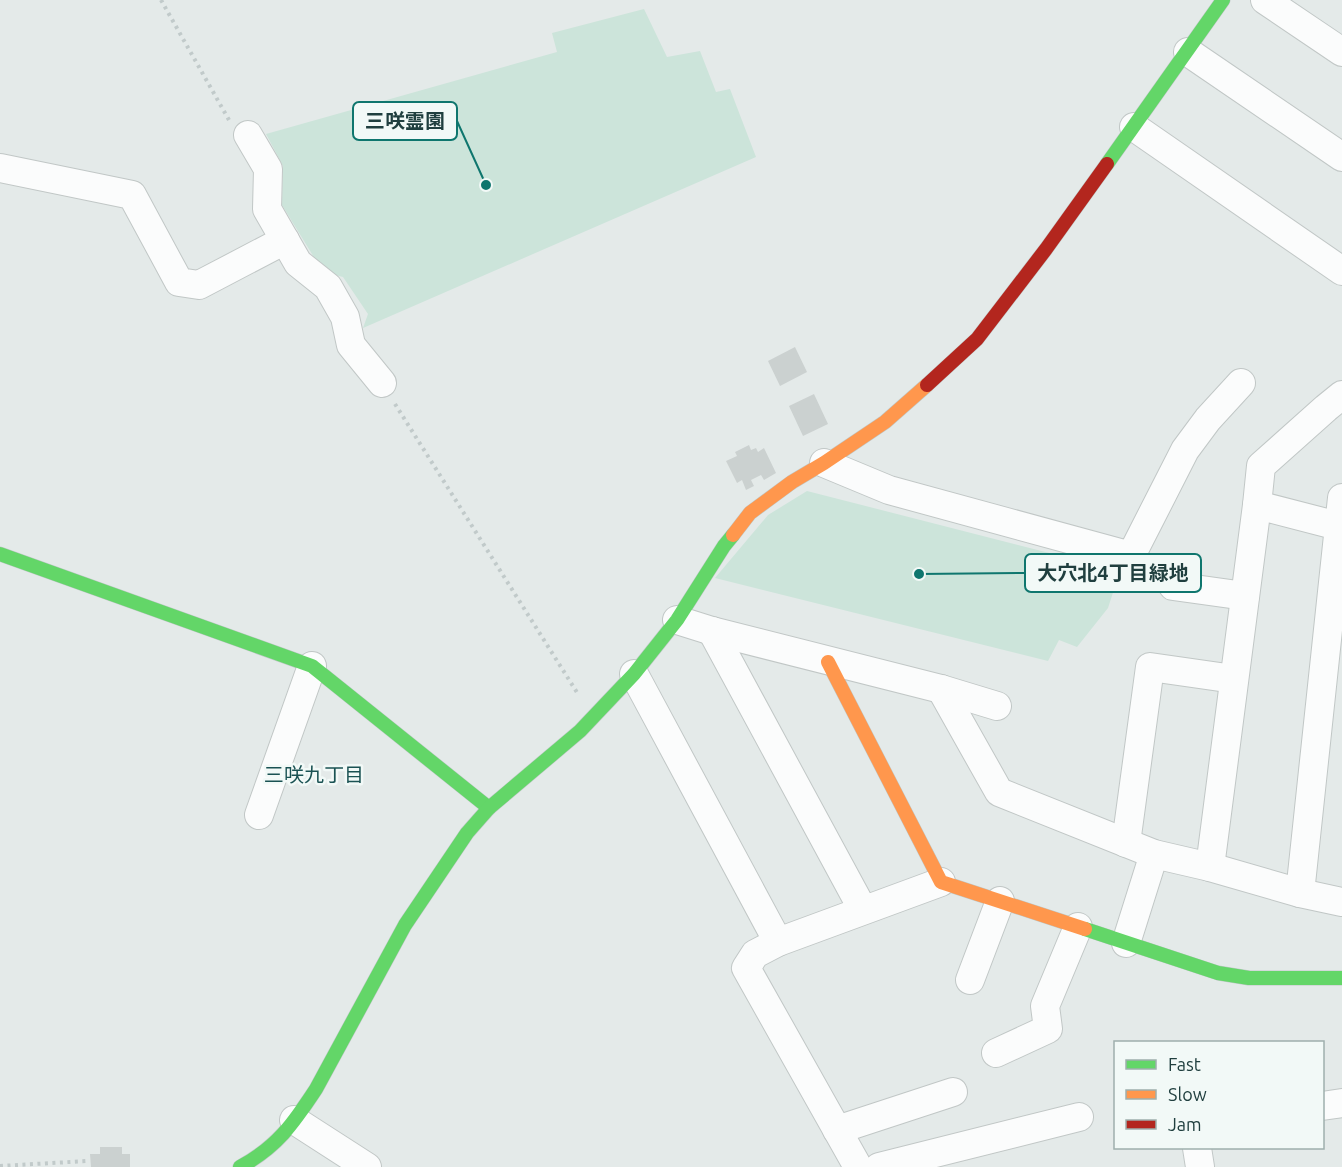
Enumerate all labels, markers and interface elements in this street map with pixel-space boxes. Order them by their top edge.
callout: 三咲霊園 [353,102,457,140]
text: 三咲霊園 [365,109,445,132]
callout: 大穴北4丁目緑地 [1025,554,1201,592]
text: 大穴北4丁目緑地 [1037,561,1189,584]
district label: 三咲九丁目 [264,763,364,786]
legend [1114,1041,1324,1149]
text: Fast [1168,1054,1201,1074]
text: Slow [1168,1084,1207,1104]
text: Jam [1168,1114,1202,1134]

